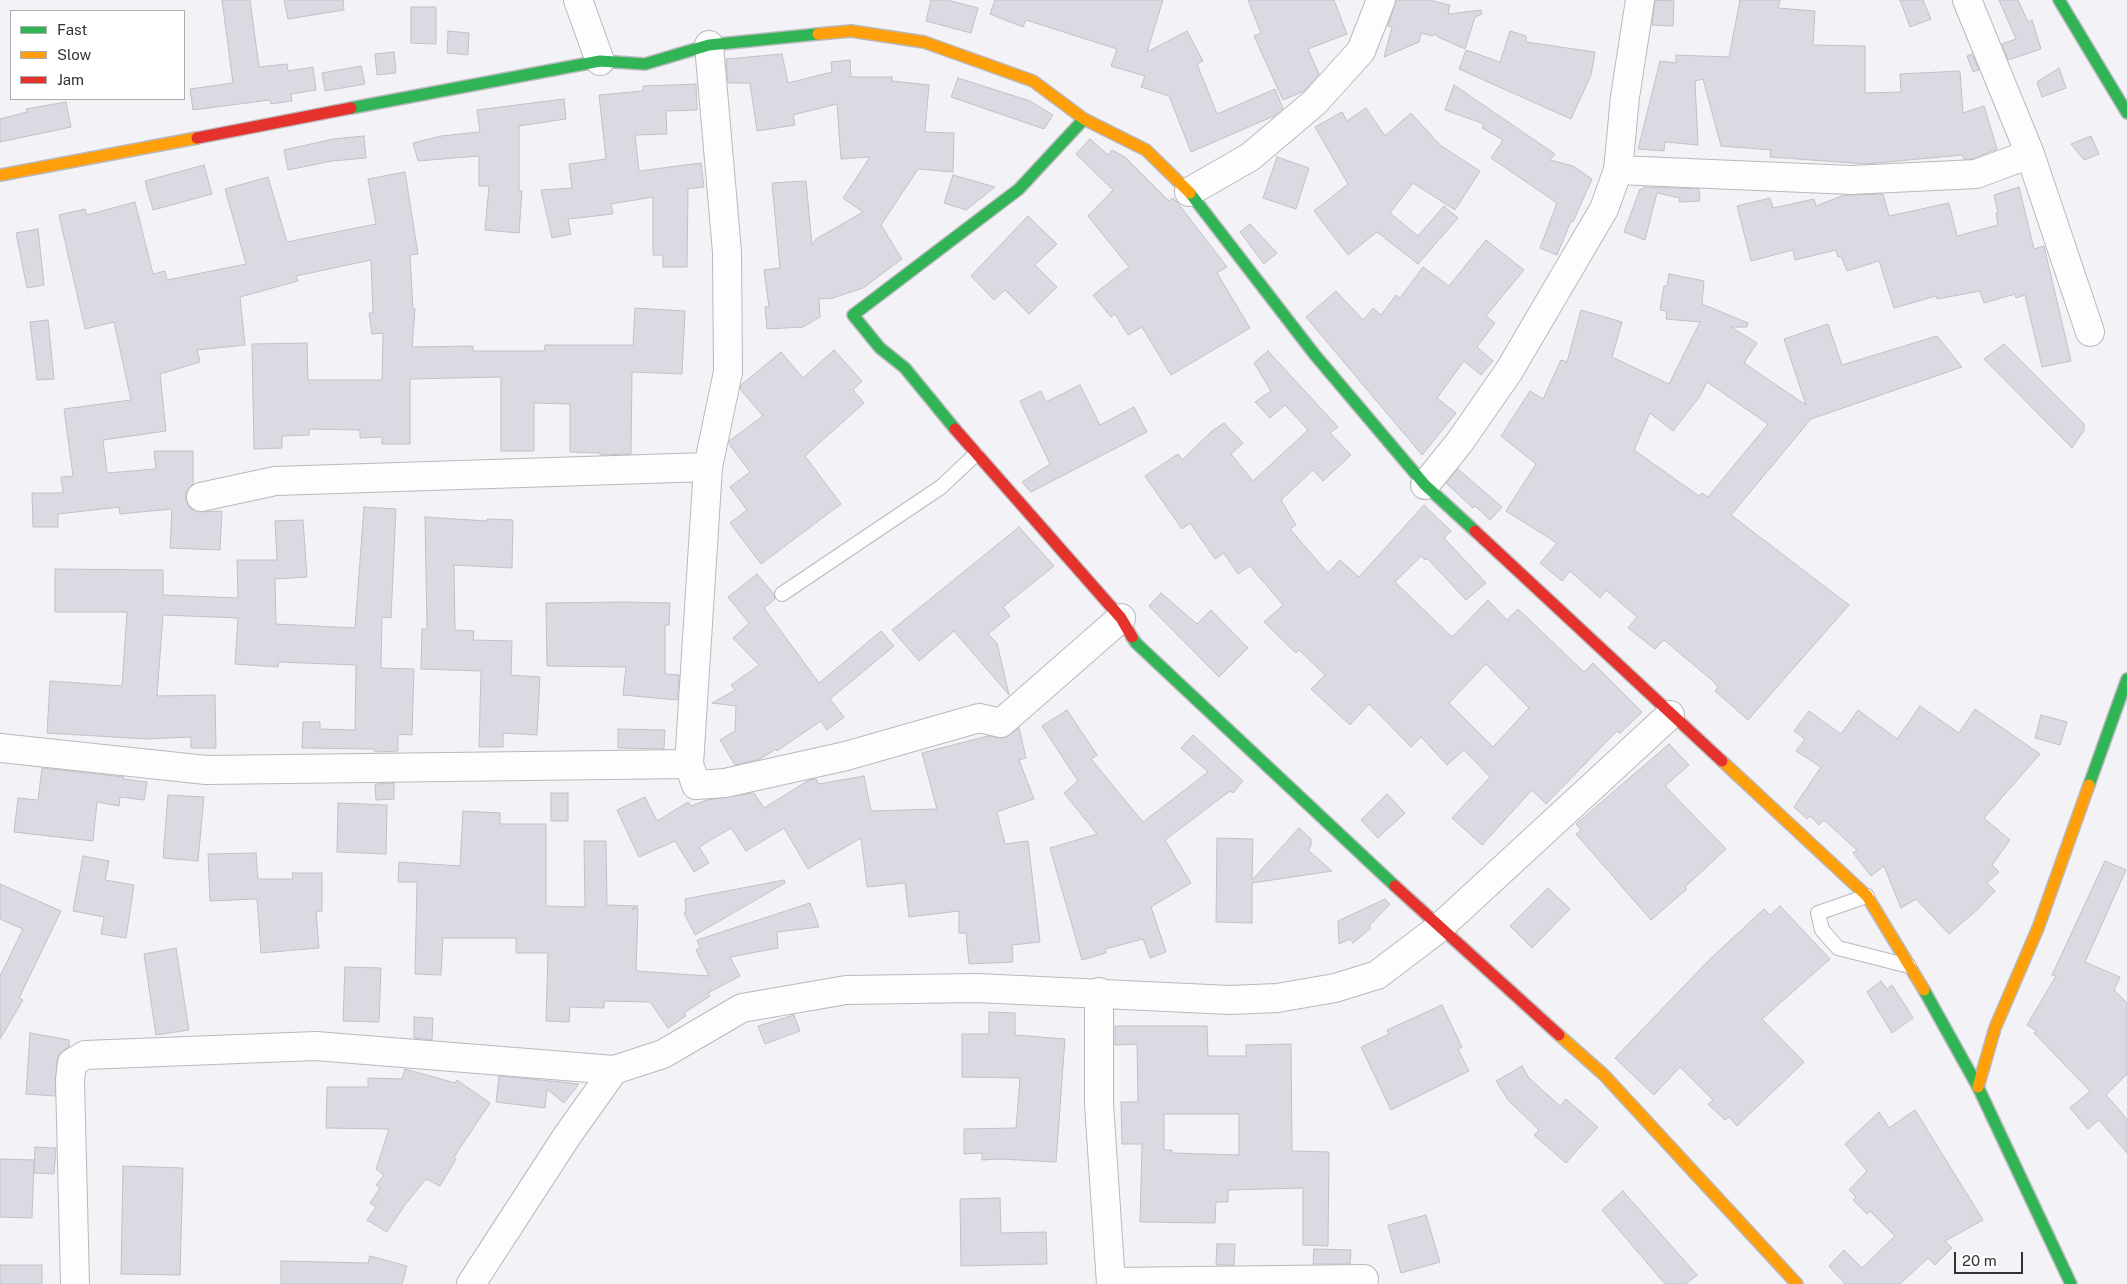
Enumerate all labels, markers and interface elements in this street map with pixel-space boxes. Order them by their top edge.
legend [10,10,185,100]
text: Fast [57,21,87,38]
text: Slow [57,46,91,63]
text: Jam [57,71,84,88]
scale bar [1957,1242,2026,1274]
text: 20 m [1962,1252,1997,1269]

